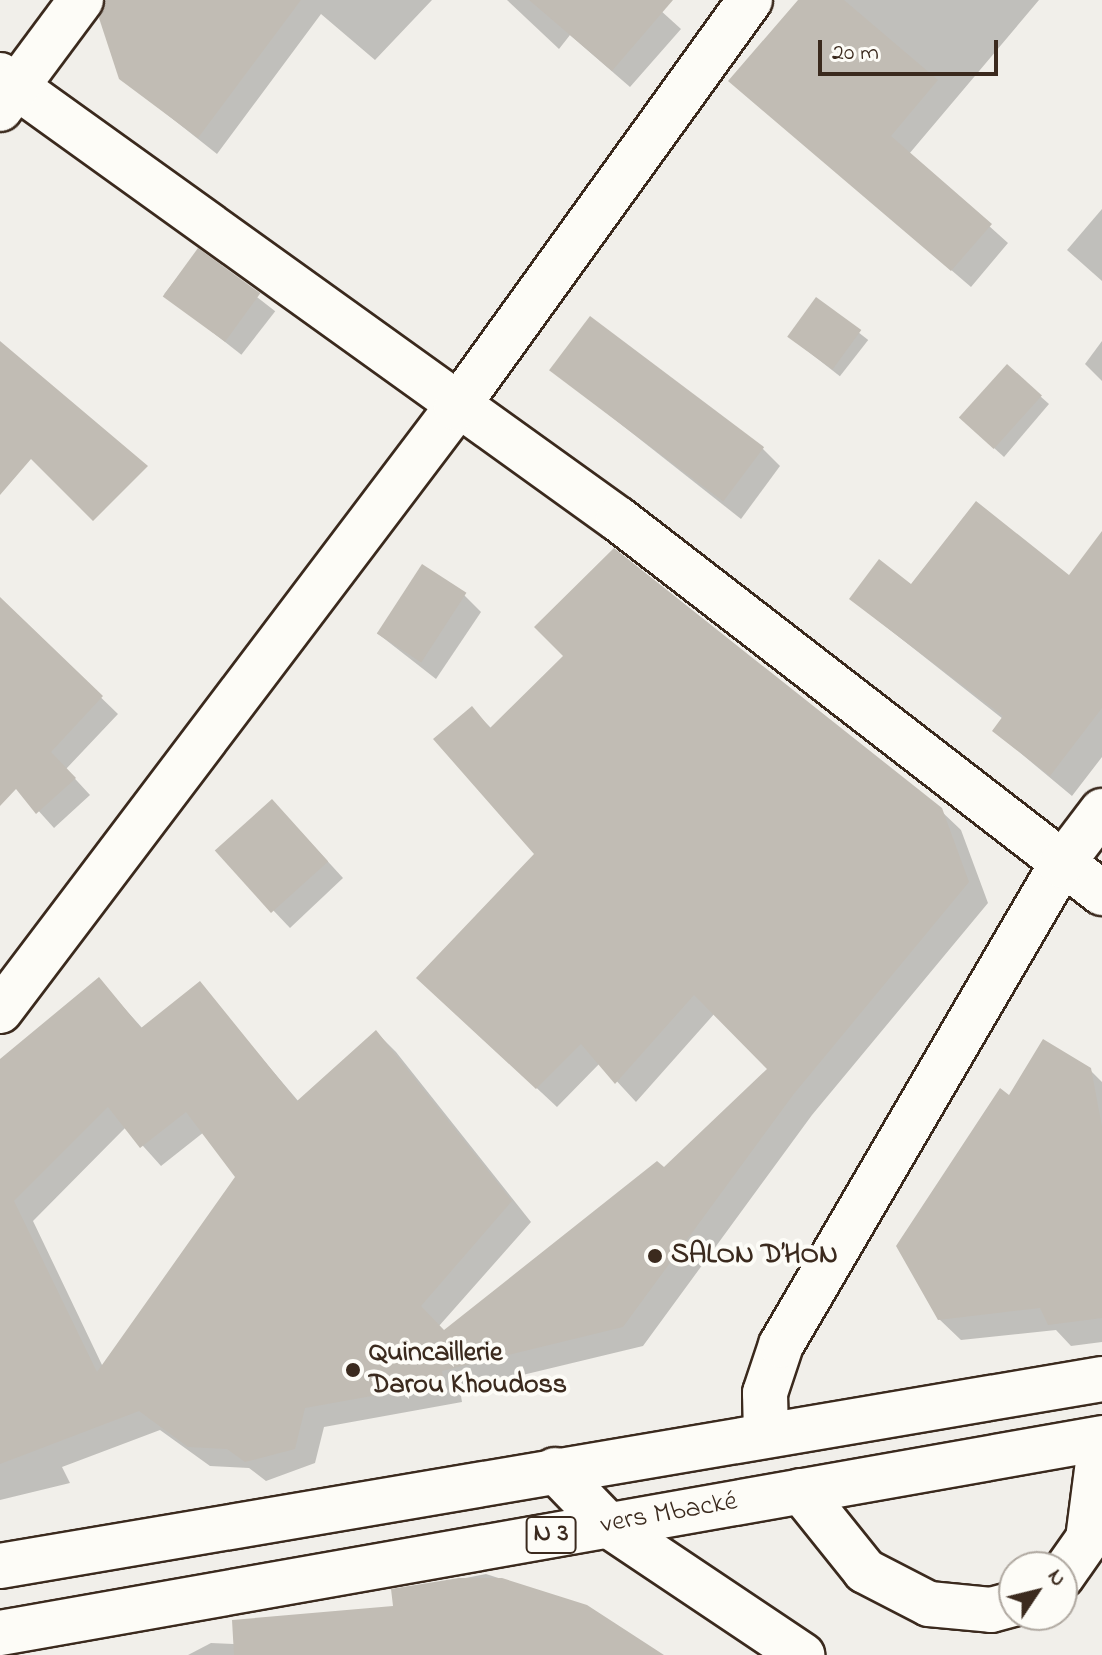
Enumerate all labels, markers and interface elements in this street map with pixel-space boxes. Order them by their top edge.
scale bar [822,24,1002,74]
text: 20 m [832,36,879,71]
place label: SALON D’HON [671,1239,838,1273]
marker: SALON D’HON [646,1247,664,1265]
place label: Quincaillerie Darou Khoudoss [369,1337,567,1403]
marker: Quincaillerie Darou Khoudoss [344,1361,362,1379]
street label: vers Mbacké [598,1485,740,1543]
road number: N 3 [525,1513,577,1557]
north arrow [998,1551,1078,1631]
text: N [1039,1563,1073,1594]

